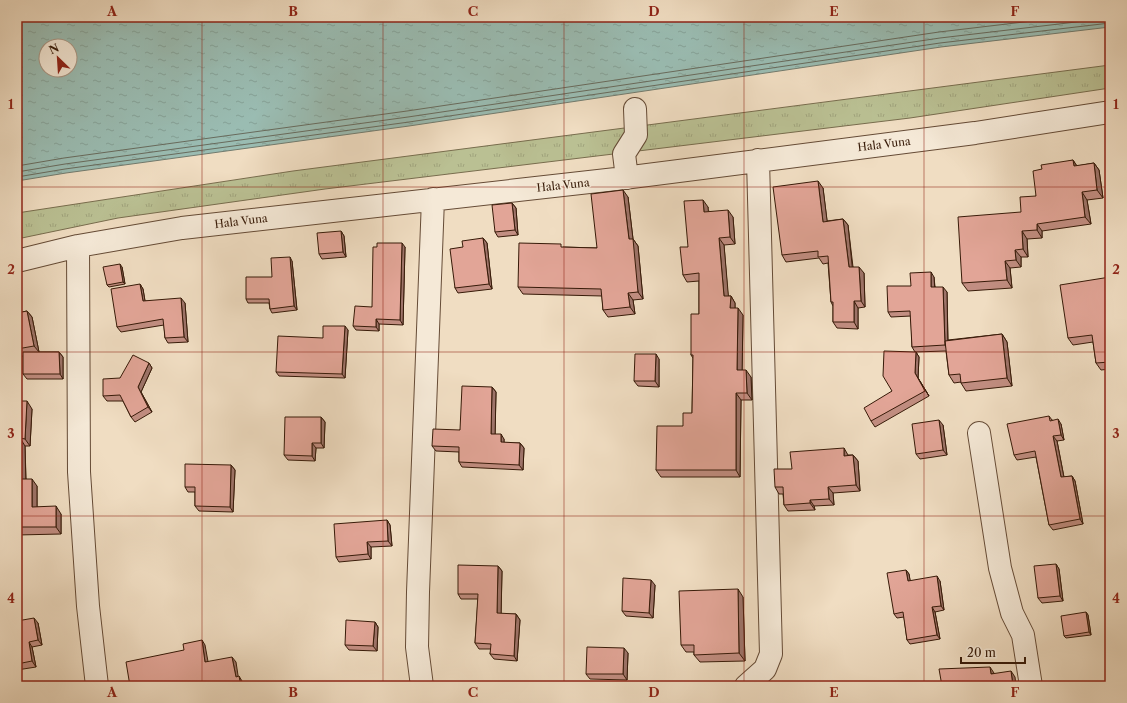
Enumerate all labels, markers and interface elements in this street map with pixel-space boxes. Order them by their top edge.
text: A [106,3,118,19]
text: B [288,3,298,19]
text: C [468,3,478,19]
text: D [648,3,660,19]
text: E [829,3,839,19]
text: F [1011,3,1020,19]
north arrow [38,38,78,78]
text: N [46,40,61,57]
text: 1 [8,96,14,112]
text: 1 [1113,96,1119,112]
street label: Hala Vuna [857,134,912,154]
street label: Hala Vuna [536,175,590,195]
street label: Hala Vuna [214,211,269,231]
text: 2 [7,261,15,277]
text: 2 [1112,261,1120,277]
text: 3 [7,425,15,441]
text: 3 [1112,425,1120,441]
text: 4 [7,590,15,606]
text: 4 [1112,590,1120,606]
scale bar [961,639,1025,665]
text: 20 m [967,645,996,660]
text: A [106,684,118,700]
text: B [288,684,298,700]
text: C [468,684,478,700]
text: D [648,684,660,700]
text: E [829,684,839,700]
text: F [1011,684,1020,700]

